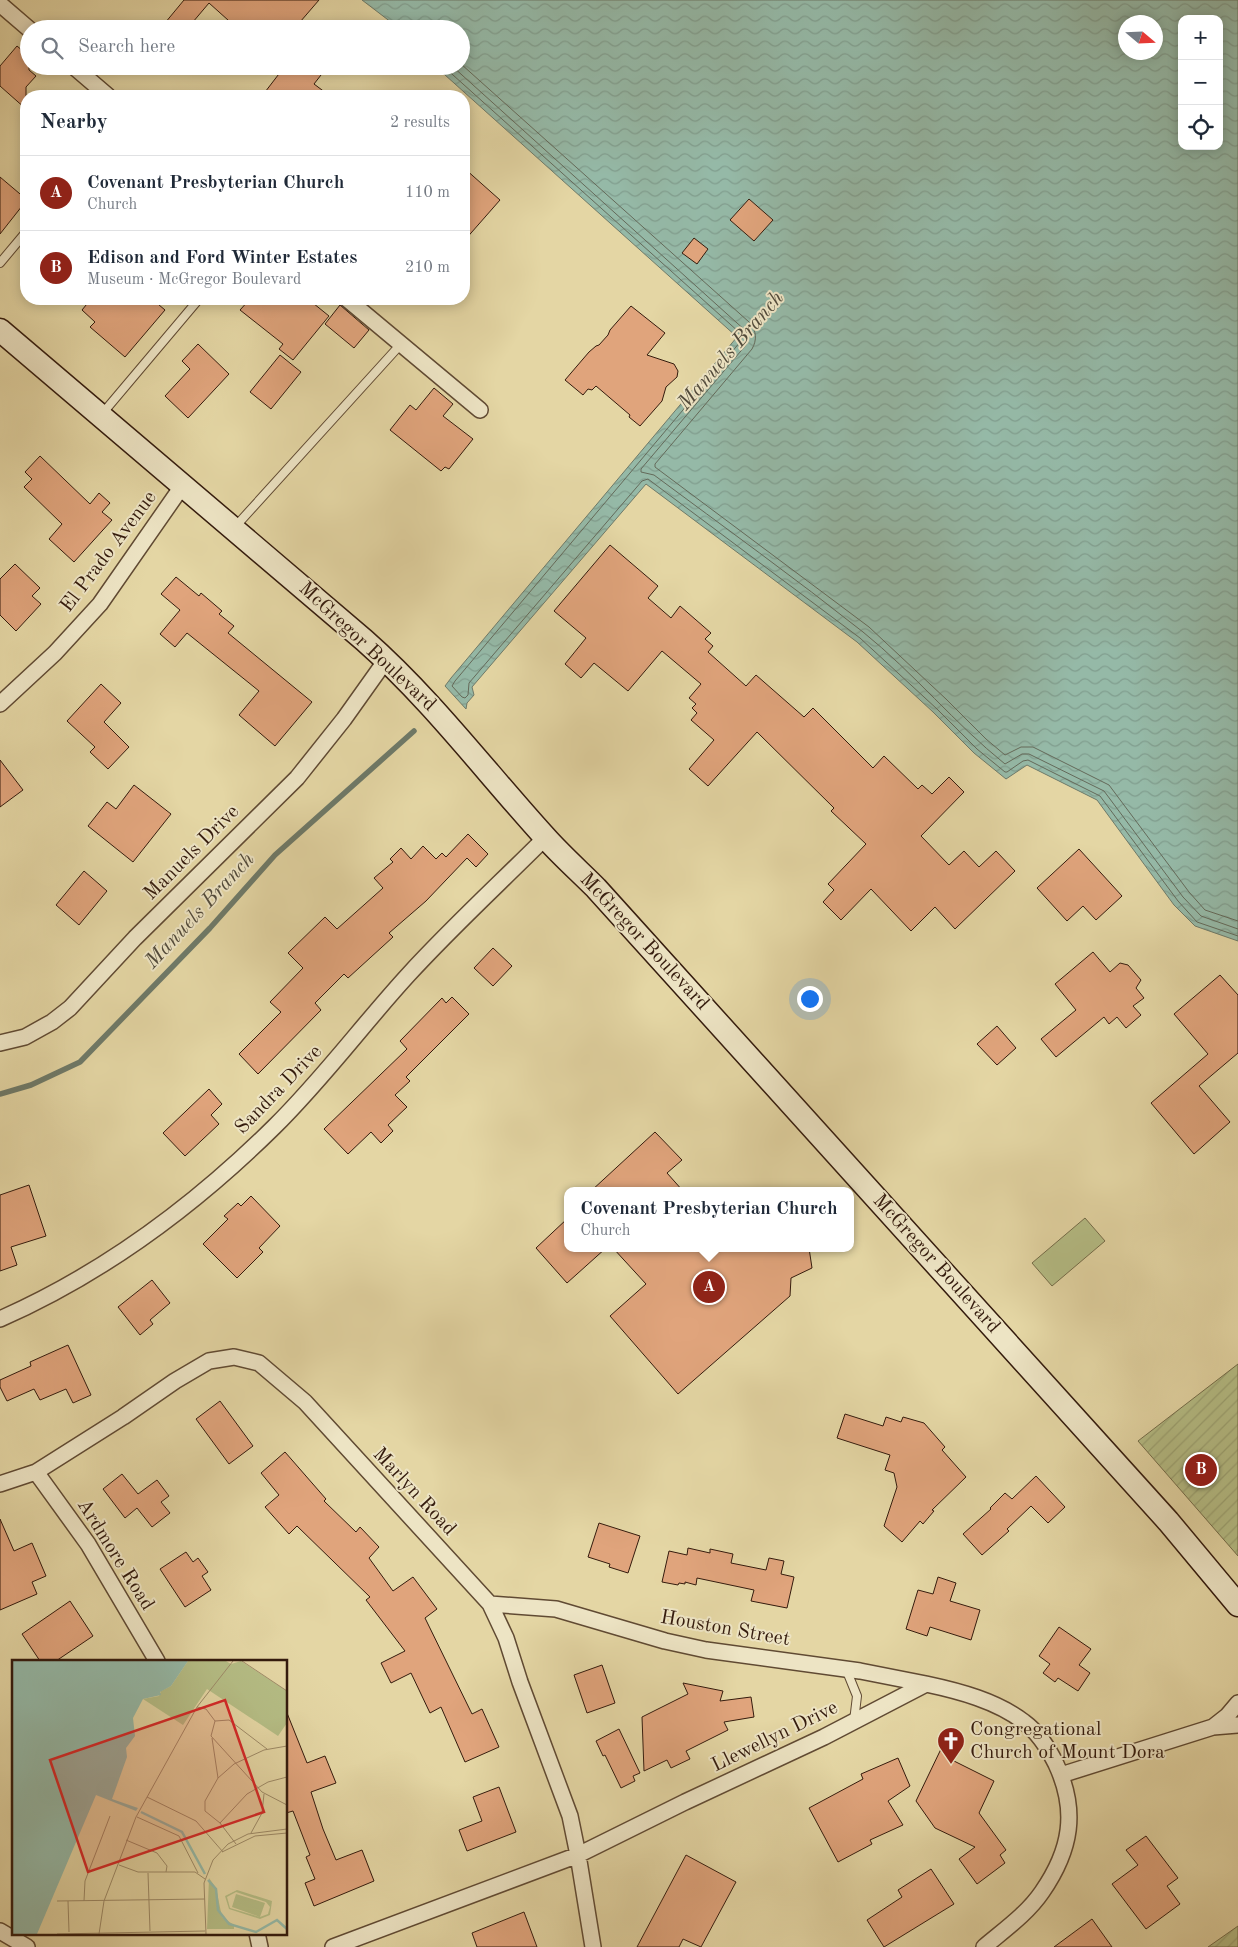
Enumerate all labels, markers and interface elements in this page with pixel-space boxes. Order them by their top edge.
north arrow [1118,15,1163,60]
map controls [1178,15,1223,150]
button: + [1178,15,1223,60]
search box [20,20,470,75]
icon: search [38,34,66,62]
text: Search here [78,38,175,57]
button: − [1178,60,1223,105]
button: locate [1178,105,1223,150]
text: Nearby [40,112,108,133]
text: 2 results [390,115,450,131]
text: Covenant Presbyterian Church [87,174,344,193]
text: A [50,185,62,201]
text: 110 m [405,185,450,201]
text: Church [87,197,137,213]
text: Edison and Ford Winter Estates [87,249,357,268]
text: B [50,260,62,276]
text: 210 m [405,260,450,276]
text: Museum · McGregor Boulevard [87,272,301,288]
water label: Manuels Branch [673,287,788,415]
street label: El Prado Avenue [57,488,161,616]
street label: McGregor Boulevard [295,579,439,715]
street label: Manuels Drive [141,802,243,904]
water label: Manuels Branch [141,849,259,974]
street label: McGregor Boulevard [576,870,712,1014]
your location [797,986,823,1012]
street label: Sandra Drive [232,1042,326,1138]
popup [564,1187,854,1252]
street label: McGregor Boulevard [869,1191,1003,1337]
text: Covenant Presbyterian Church [580,1200,838,1219]
text: Church [580,1223,631,1239]
pin: A [693,1268,725,1306]
street label: Marlyn Road [369,1444,459,1540]
pin: B [1185,1451,1217,1489]
street label: Ardmore Road [73,1496,157,1614]
street label: Houston Street [659,1608,791,1650]
inset map [12,1660,288,1934]
street label: Llewellyn Drive [709,1698,841,1776]
place label: Congregational Church of Mount Dora [970,1720,1165,1763]
church icon: Congregational Church of Mount Dora [936,1726,966,1765]

